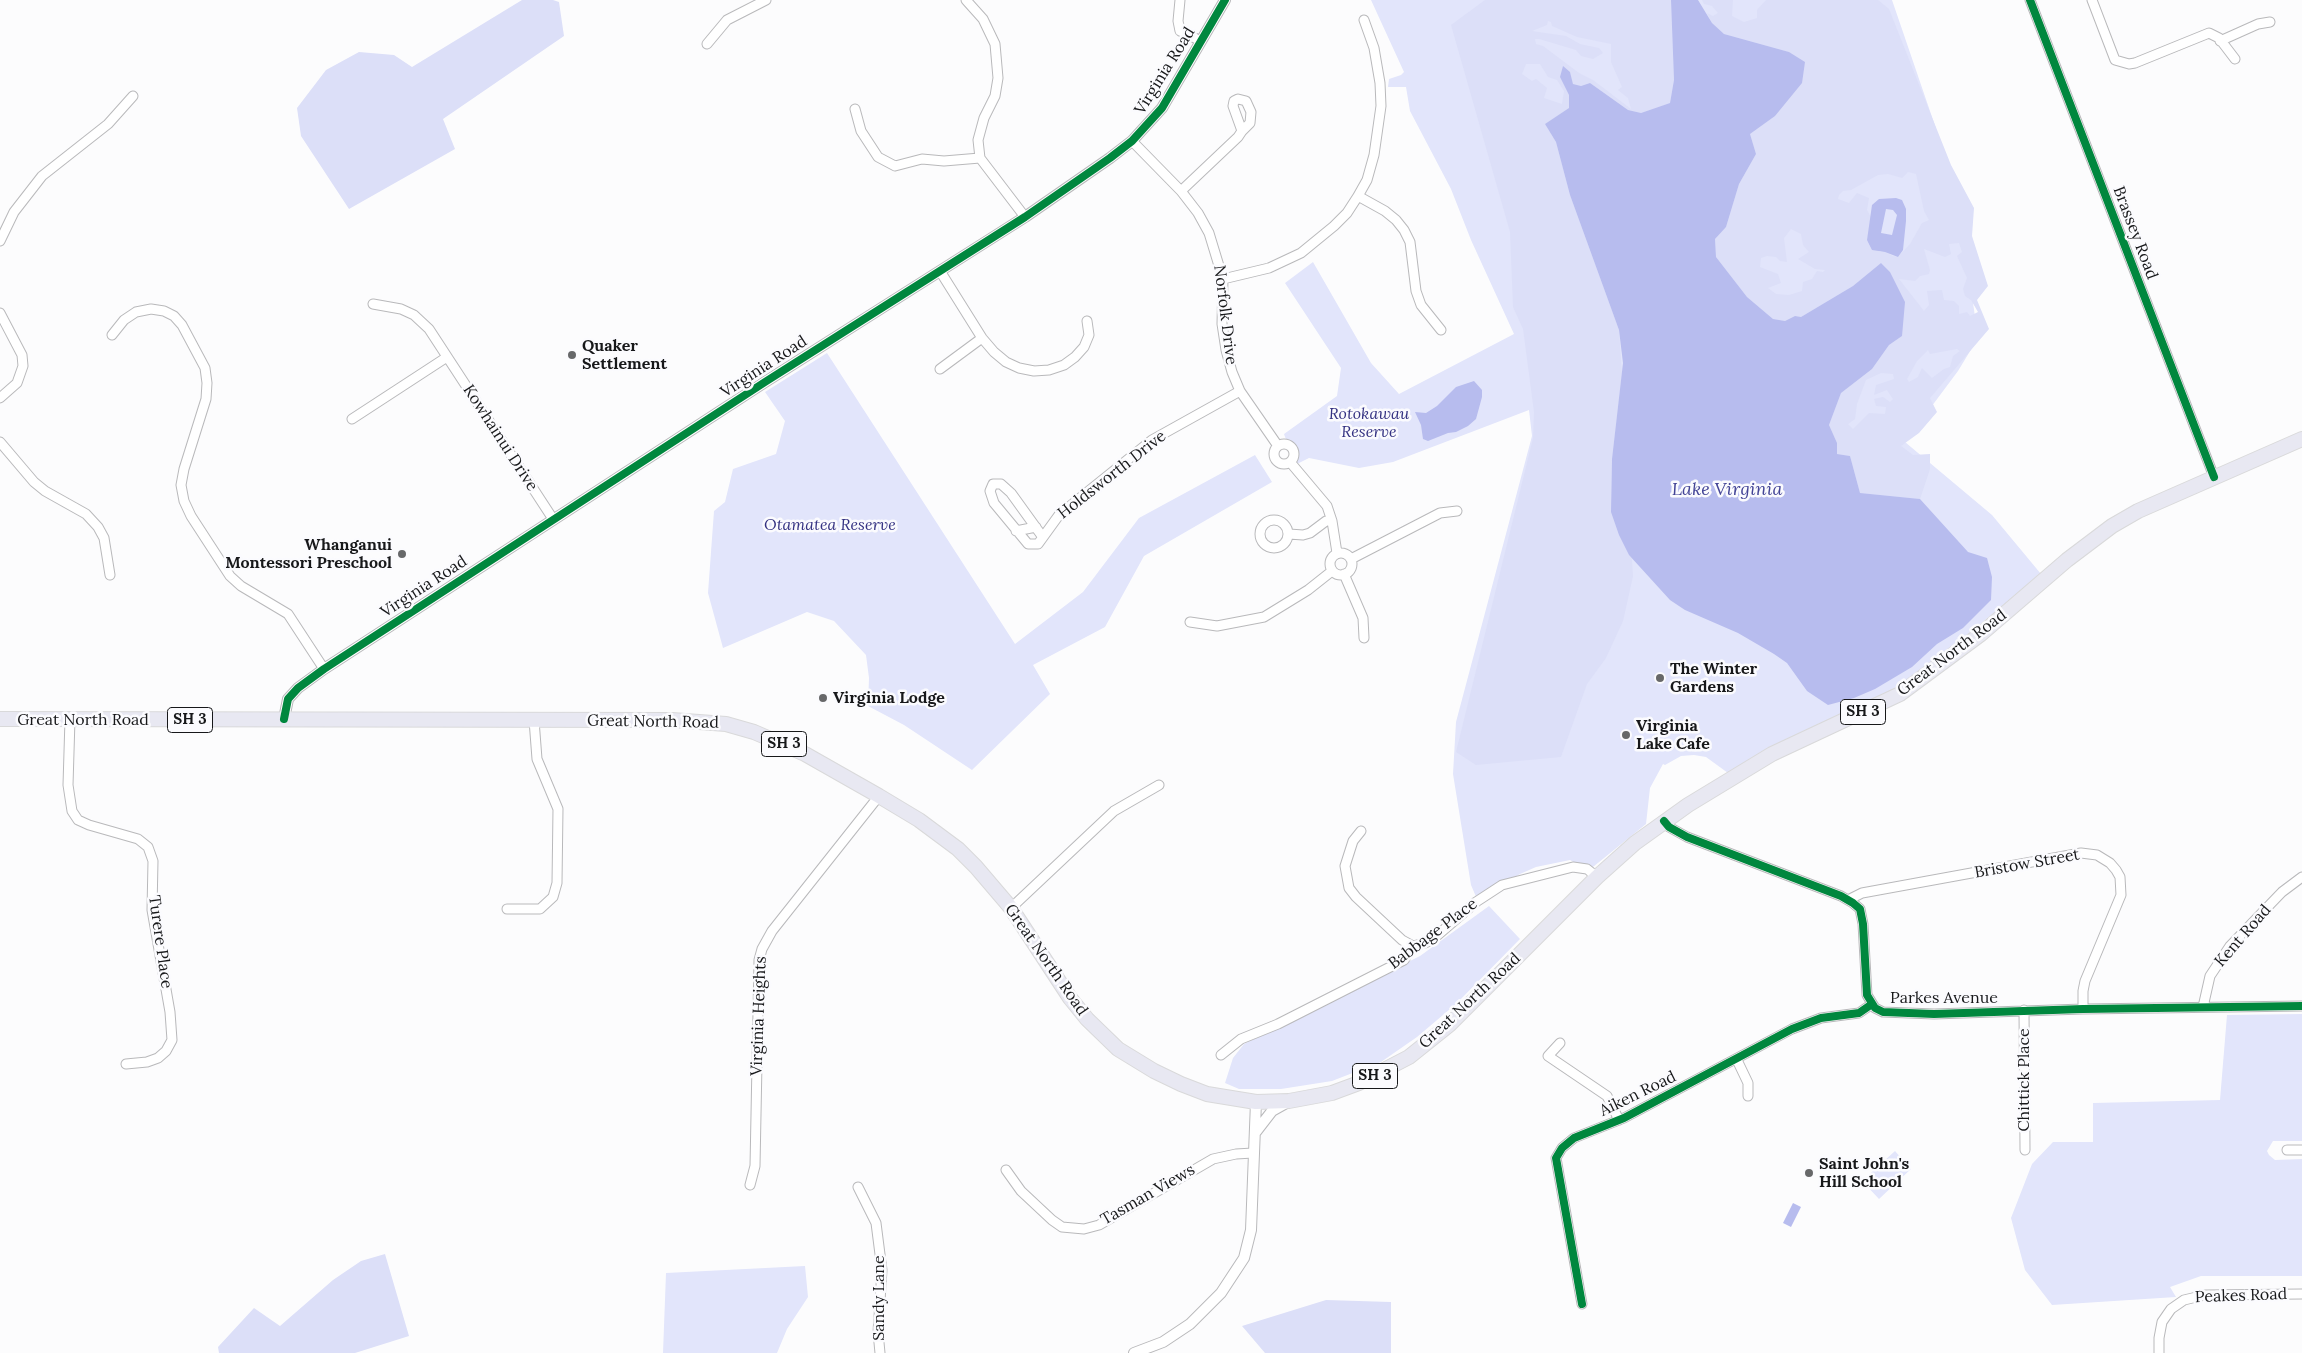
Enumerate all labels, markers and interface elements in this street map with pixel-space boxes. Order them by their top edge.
street label: Virginia Road [1131,24,1199,118]
street label: Brassey Road [2108,184,2162,282]
street label: Norfolk Drive [1209,264,1241,366]
street label: Virginia Road [717,332,811,402]
place label: Quaker Settlement [582,336,667,374]
marker: Quaker Settlement [566,349,578,361]
street label: Kowhainui Drive [458,381,542,495]
park label: Rotokawau Reserve [1329,404,1409,442]
street label: Holdsworth Drive [1054,427,1170,523]
water label: Lake Virginia [1672,479,1782,501]
park label: Otamatea Reserve [764,515,896,535]
place label: Whanganui Montessori Preschool [225,535,392,573]
marker: Whanganui Montessori Preschool [396,548,408,560]
street label: Virginia Road [377,552,471,622]
street label: Great North Road [1894,606,2010,700]
place label: The Winter Gardens [1670,659,1757,697]
marker: The Winter Gardens [1654,672,1666,684]
place label: Virginia Lodge [833,688,945,708]
marker: Virginia Lodge [817,692,829,704]
road number: SH 3 [1840,700,1886,724]
road number: SH 3 [168,708,212,732]
street label: Great North Road [17,710,149,730]
street label: Great North Road [587,711,719,733]
place label: Virginia Lake Cafe [1636,716,1710,754]
marker: Virginia Lake Cafe [1620,729,1632,741]
road number: SH 3 [762,732,806,756]
street label: Bristow Street [1973,845,2081,883]
street label: Turere Place [144,894,176,990]
street label: Babbage Place [1385,894,1481,974]
street label: Great North Road [1000,901,1092,1019]
street label: Kent Road [2211,901,2275,971]
street label: Great North Road [1415,949,1525,1053]
street label: Virginia Heights [747,956,771,1076]
street label: Parkes Avenue [1890,988,1998,1008]
street label: Chittick Place [2014,1028,2034,1132]
road number: SH 3 [1352,1064,1398,1088]
street label: Aiken Road [1597,1067,1679,1121]
place label: Saint John's Hill School [1819,1154,1909,1192]
street label: Tasman Views [1098,1160,1198,1230]
marker: Saint John's Hill School [1803,1167,1815,1179]
street label: Sandy Lane [869,1255,889,1341]
street label: Peakes Road [2195,1285,2287,1307]

